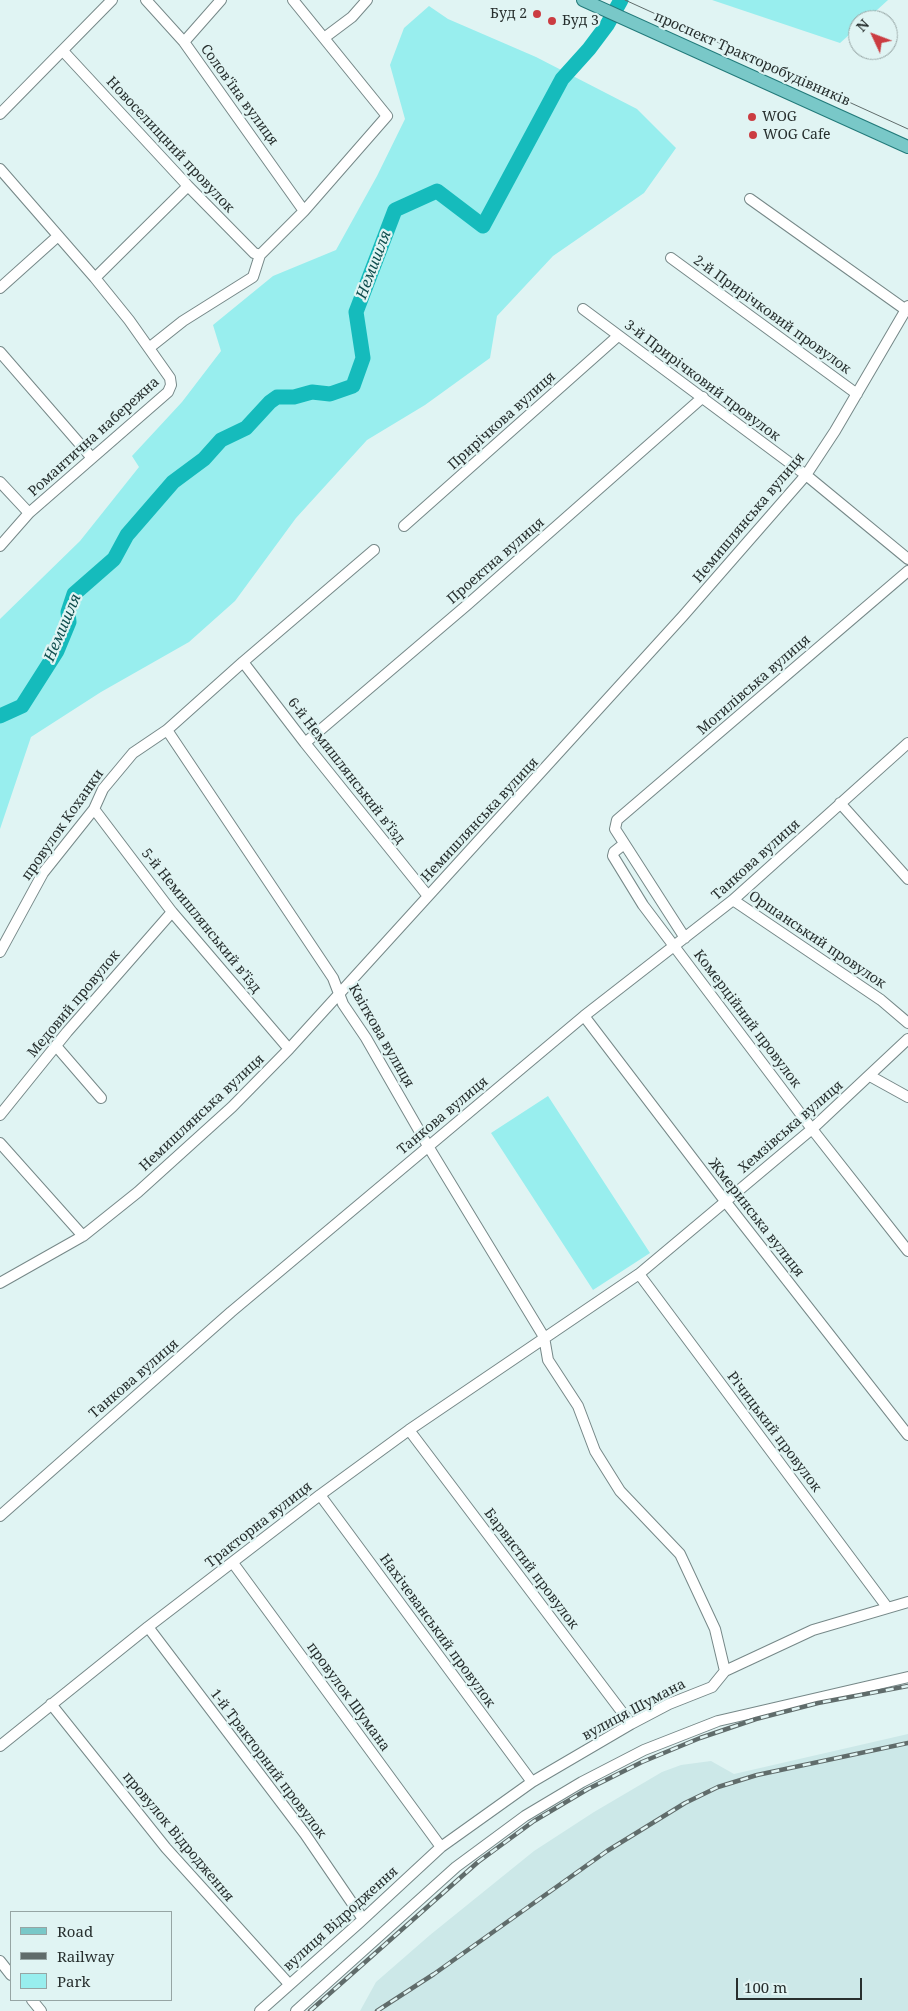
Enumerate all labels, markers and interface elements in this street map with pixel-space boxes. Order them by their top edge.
place label: Буд 2 [490,6,527,22]
marker: Буд 2 [531,8,543,20]
street label: проспект Тракторобудівників [651,8,853,110]
north arrow [848,10,898,60]
place label: Буд 3 [562,13,599,29]
marker: Буд 3 [546,15,558,27]
text: N [852,15,873,36]
street label: Солов'їна вулиця [197,41,281,149]
street label: Новоселищний провулок [103,74,237,216]
place label: WOG [762,109,797,125]
marker: WOG [746,111,758,123]
place label: WOG Cafe [763,127,831,143]
marker: WOG Cafe [747,129,759,141]
water label: Немишля [353,228,395,302]
street label: 2-й Прирічковий провулок [690,252,854,378]
street label: 3-й Прирічковий провулок [621,317,783,445]
street label: Прирічкова вулиця [445,368,559,474]
street label: Романтична набережна [25,374,163,500]
street label: Немишлянська вулиця [690,450,808,586]
street label: Проектна вулиця [444,514,548,608]
water label: Немишля [41,592,85,664]
street label: Могилівська вулиця [694,631,814,739]
street label: 6-й Немишлянський в’їзд [284,695,408,847]
street label: Немишлянська вулиця [418,754,542,886]
street label: провулок Коханки [18,766,108,884]
street label: Танкова вулиця [708,816,804,904]
street label: 5-й Немишлянський в’їзд [138,846,264,996]
street label: Оршанський провулок [745,888,889,992]
street label: Медовий провулок [24,947,124,1061]
street label: Комерційний провулок [690,947,804,1091]
street label: Квіткова вулиця [345,981,417,1091]
street label: Немишлянська вулиця [136,1051,268,1175]
street label: Танкова вулиця [394,1073,492,1159]
street label: Хемзівська вулиця [735,1077,847,1177]
street label: Жмеринська вулиця [705,1155,807,1281]
street label: Танкова вулиця [86,1336,182,1422]
street label: Річицький провулок [723,1369,825,1495]
street label: Тракторна вулиця [202,1478,316,1572]
street label: Барвистий провулок [480,1505,582,1633]
street label: Нахічеванський провулок [376,1551,498,1711]
street label: провулок Шумана [303,1639,393,1755]
street label: вулиця Шумана [580,1676,688,1744]
street label: 1-й Тракторний провулок [206,1686,330,1842]
street label: провулок Відродження [119,1769,237,1905]
street label: вулиця Відродження [280,1863,402,1975]
legend [10,1911,172,2001]
text: Road [57,1921,93,1941]
text: Railway [57,1946,114,1966]
scale bar [738,1968,864,2000]
text: Park [57,1971,90,1991]
text: 100 m [744,1977,787,1997]

